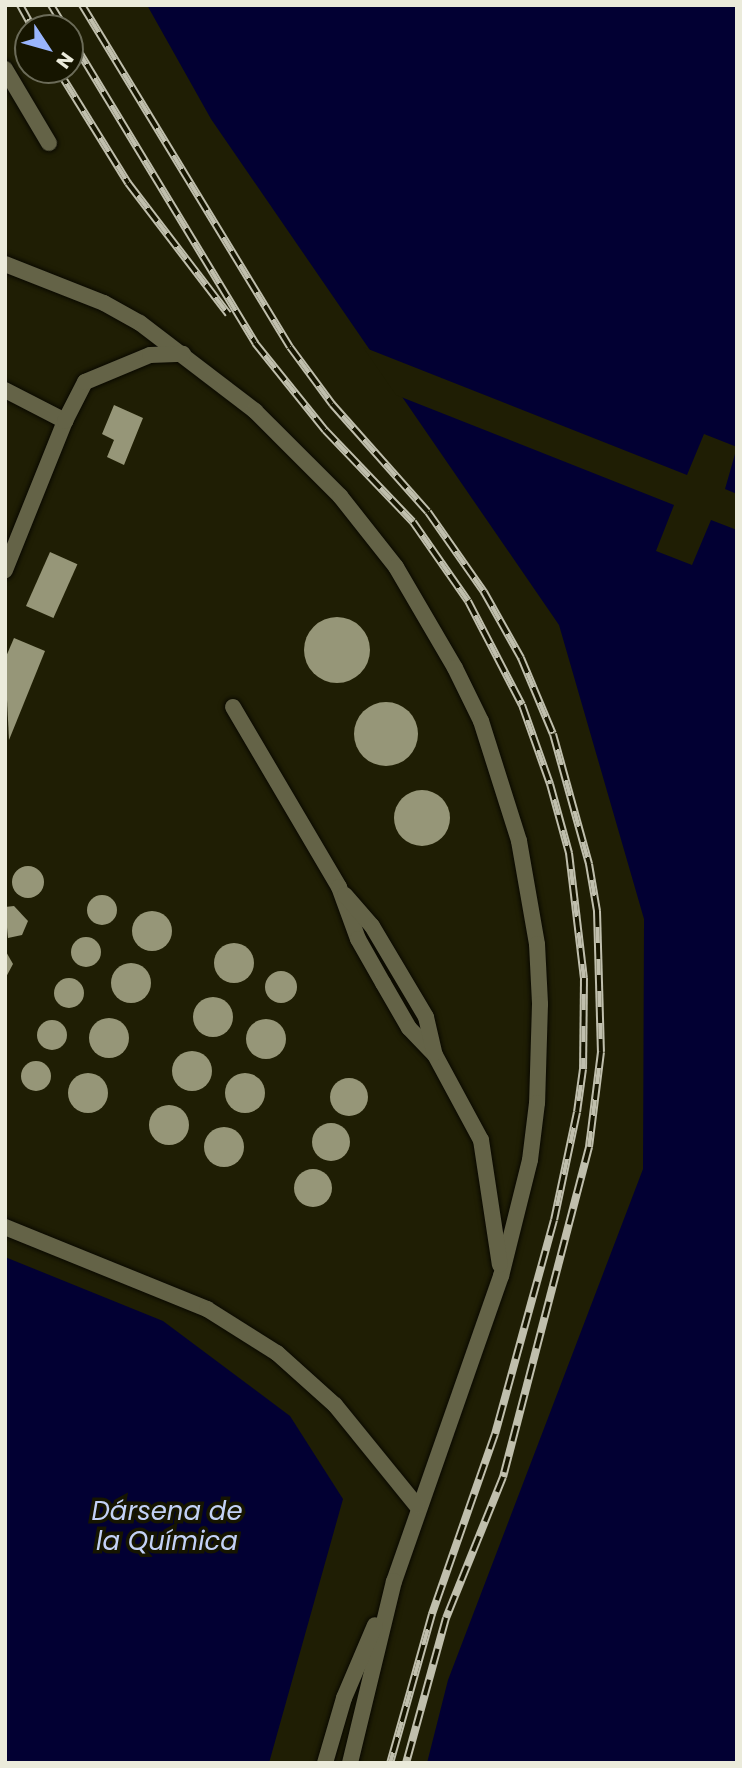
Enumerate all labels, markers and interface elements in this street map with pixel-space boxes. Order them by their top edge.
north arrow [14,14,84,84]
text: N [50,47,80,74]
water label: Dársena de la Química [91,1496,243,1558]

